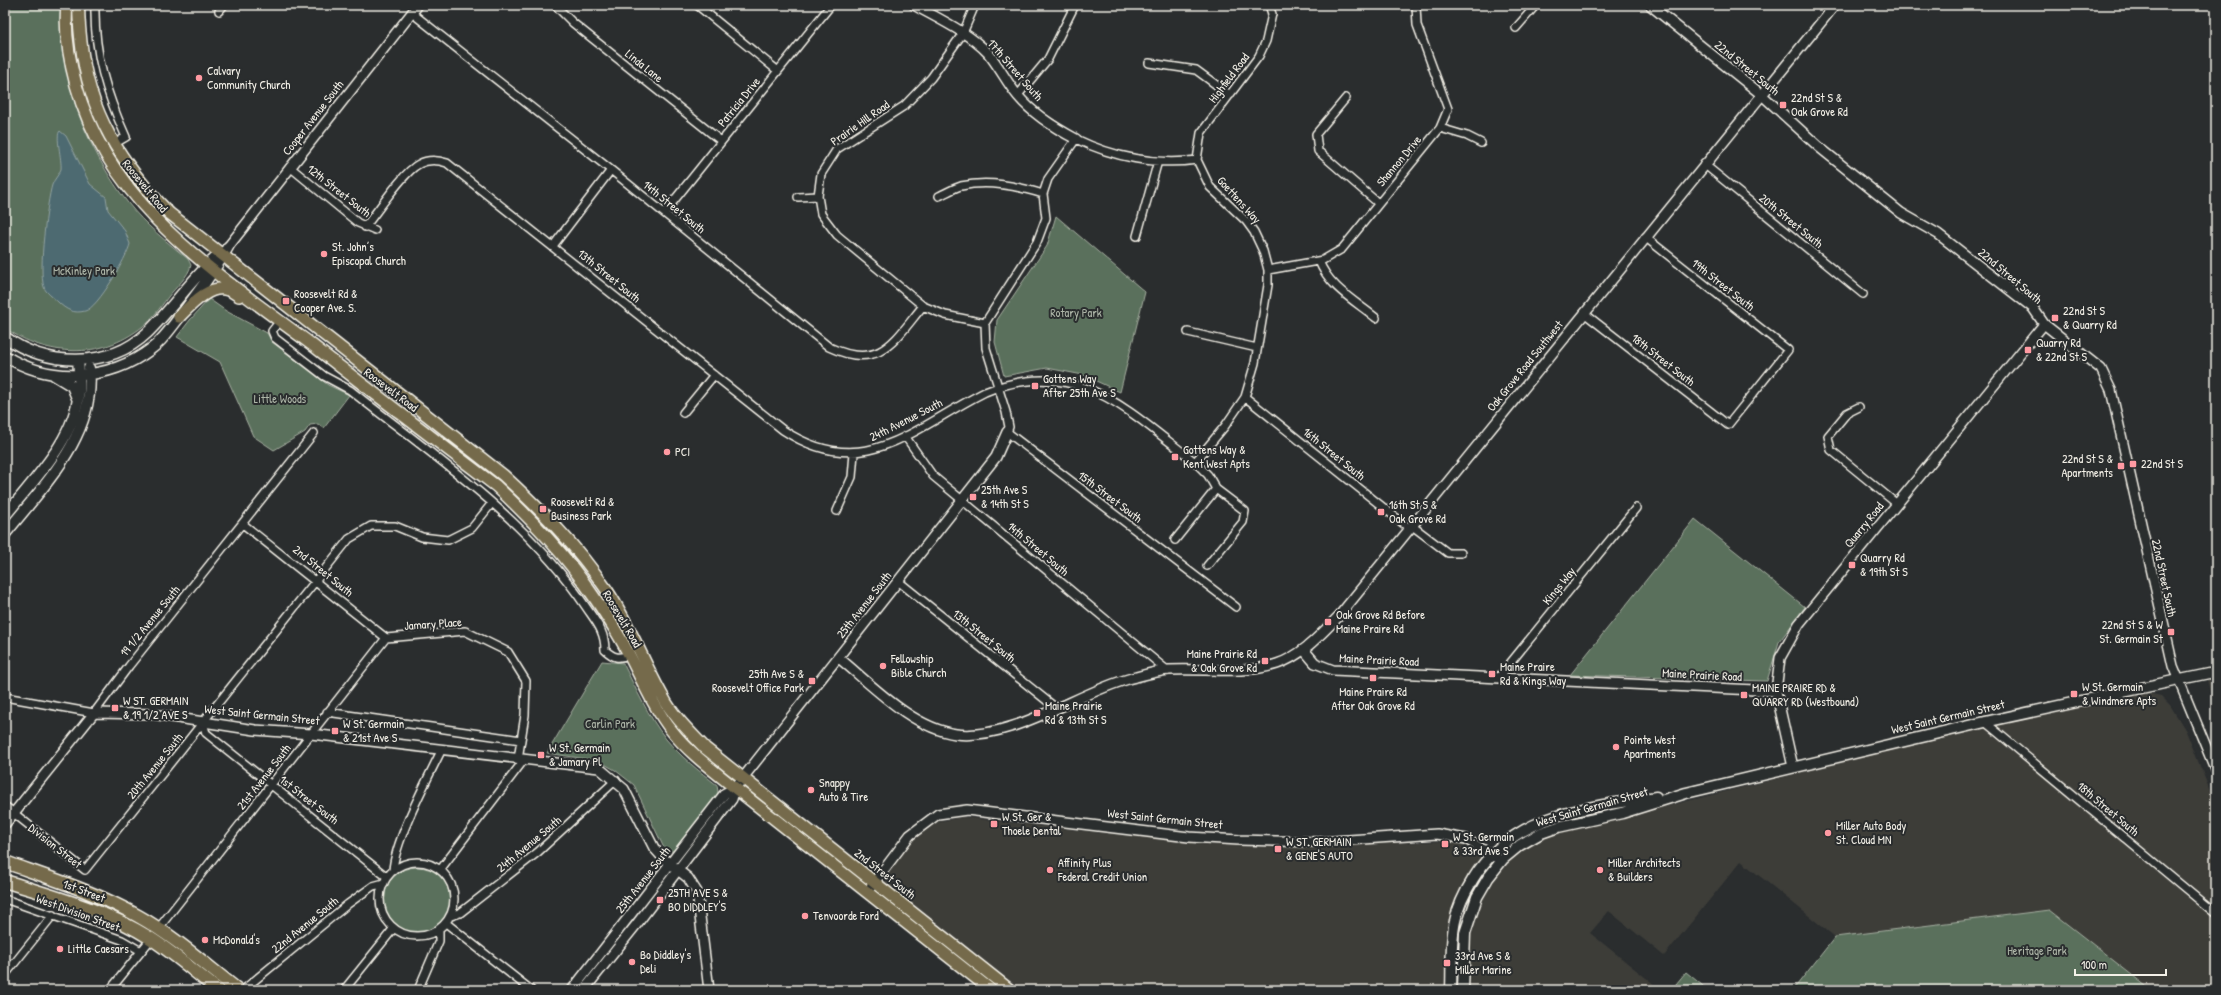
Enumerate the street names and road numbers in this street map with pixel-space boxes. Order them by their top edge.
street label: 17th Street South [984,35,1047,104]
street label: 22nd Street South [1711,36,1783,99]
street label: Linda Lane [622,45,667,86]
street label: Highfield Road [1204,49,1253,106]
street label: Patricia Drive [713,73,764,130]
street label: Cooper Avenue South [278,77,347,159]
street label: Prairie Hill Road [827,96,893,149]
street label: Shannon Drive [1372,131,1425,190]
street label: Roosevelt Road [119,156,172,216]
street label: 12th Street South [304,160,375,221]
street label: Goettens Way [1214,172,1265,227]
street label: 14th Street South [640,176,709,237]
street label: 20th Street South [1756,189,1827,252]
street label: 22nd Street South [1975,244,2046,308]
street label: 13th Street South [574,245,644,306]
street label: 19th Street South [1688,255,1758,315]
street label: Oak Grove Road Southwest [1483,316,1567,415]
street label: 18th Street South [1628,329,1699,390]
street label: Roosevelt Road [361,364,422,416]
street label: 24th Avenue South [866,394,945,445]
street label: 16th Street South [1299,423,1369,484]
street label: 15th Street South [1075,467,1146,526]
street label: Quarry Road [1840,498,1887,551]
street label: 14th Street South [1004,518,1073,579]
street label: 22nd Street South [2148,537,2181,618]
street label: 2nd Street South [289,541,357,600]
street label: Kings Way [1538,563,1579,608]
street label: 25th Avenue South [832,568,895,641]
street label: 19 1/2 Avenue South [116,582,184,660]
street label: Roosevelt Road [599,587,646,651]
street label: 13th Street South [949,605,1019,666]
street label: Jamary Place [404,613,462,634]
street label: Maine Prairie Road [1339,649,1420,670]
street label: Maine Prairie Road [1662,664,1743,685]
street label: West Saint Germain Street [1890,695,2007,738]
street label: West Saint Germain Street [204,700,321,729]
street label: 20th Avenue South [123,729,187,802]
street label: 21st Avenue South [233,740,295,813]
street label: 1st Street South [276,771,342,828]
street label: 18th Street South [2074,778,2143,840]
street label: West Saint Germain Street [1534,782,1651,831]
street label: West Saint Germain Street [1107,804,1224,833]
street label: 24th Avenue South [493,812,565,876]
street label: Division Street [25,819,86,873]
street label: 25th Avenue South [611,843,674,916]
street label: 2nd Street South [851,844,920,903]
street label: 1st Street [61,875,108,907]
street label: West Division Street [34,890,123,936]
street label: 22nd Avenue South [268,892,342,957]

